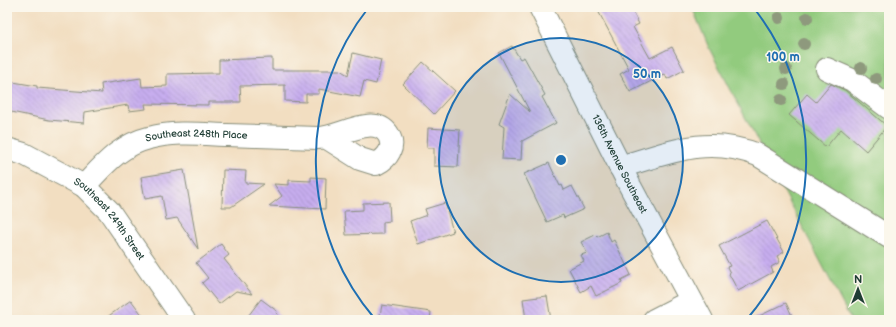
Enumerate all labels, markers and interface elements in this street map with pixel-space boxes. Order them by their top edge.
text: 100 m [766,50,800,65]
text: 50 m [633,67,661,82]
street label: 136th Avenue Southeast [589,113,650,215]
street label: Southeast 248th Place [144,127,248,145]
centre of rings [554,153,568,167]
street label: Southeast 249th Street [72,176,147,262]
north arrow [838,269,878,309]
text: N [854,273,862,286]

